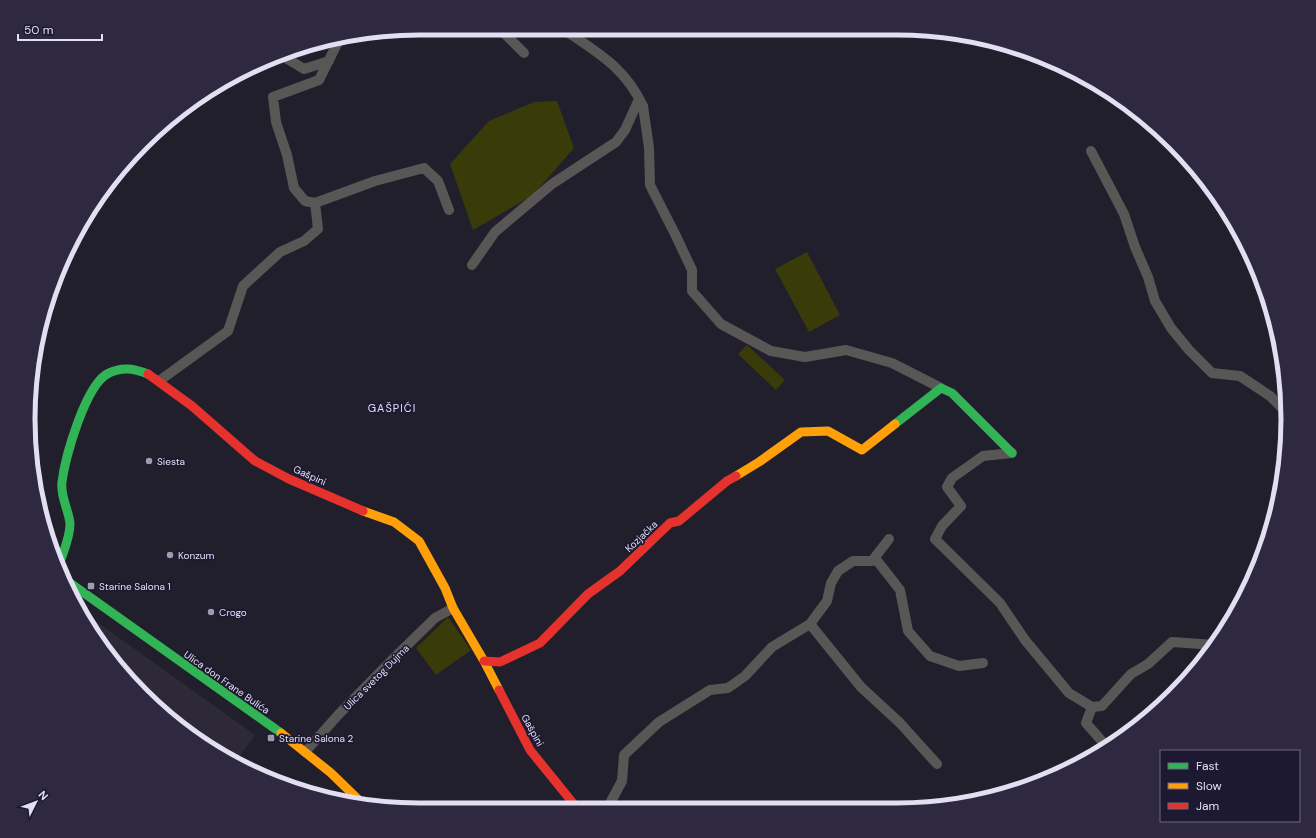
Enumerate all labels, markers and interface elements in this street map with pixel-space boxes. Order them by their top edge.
scale bar [18,16,102,42]
text: 50 m [24,22,53,38]
district label: GAŠPIĆI [368,401,416,415]
place label: Siesta [157,455,185,468]
marker: Siesta [144,456,154,466]
street label: Gašpini [291,462,328,488]
street label: Kozjačka [622,518,660,555]
place label: Konzum [178,549,214,562]
marker: Konzum [165,550,175,560]
place label: Starine Salona 1 [99,580,171,593]
marker: Starine Salona 1 [86,581,96,591]
place label: Crogo [219,606,247,619]
marker: Crogo [206,607,216,617]
street label: Ulica svetog Dujma [341,642,412,713]
street label: Ulica don Frane Bulića [181,648,272,717]
street label: Gašpini [518,712,547,749]
place label: Starine Salona 2 [279,732,354,745]
marker: Starine Salona 2 [266,733,276,743]
legend [1160,750,1300,822]
text: Fast [1196,758,1219,774]
text: Slow [1196,778,1222,794]
north arrow [16,782,56,822]
text: N [36,788,51,803]
text: Jam [1196,798,1219,814]

